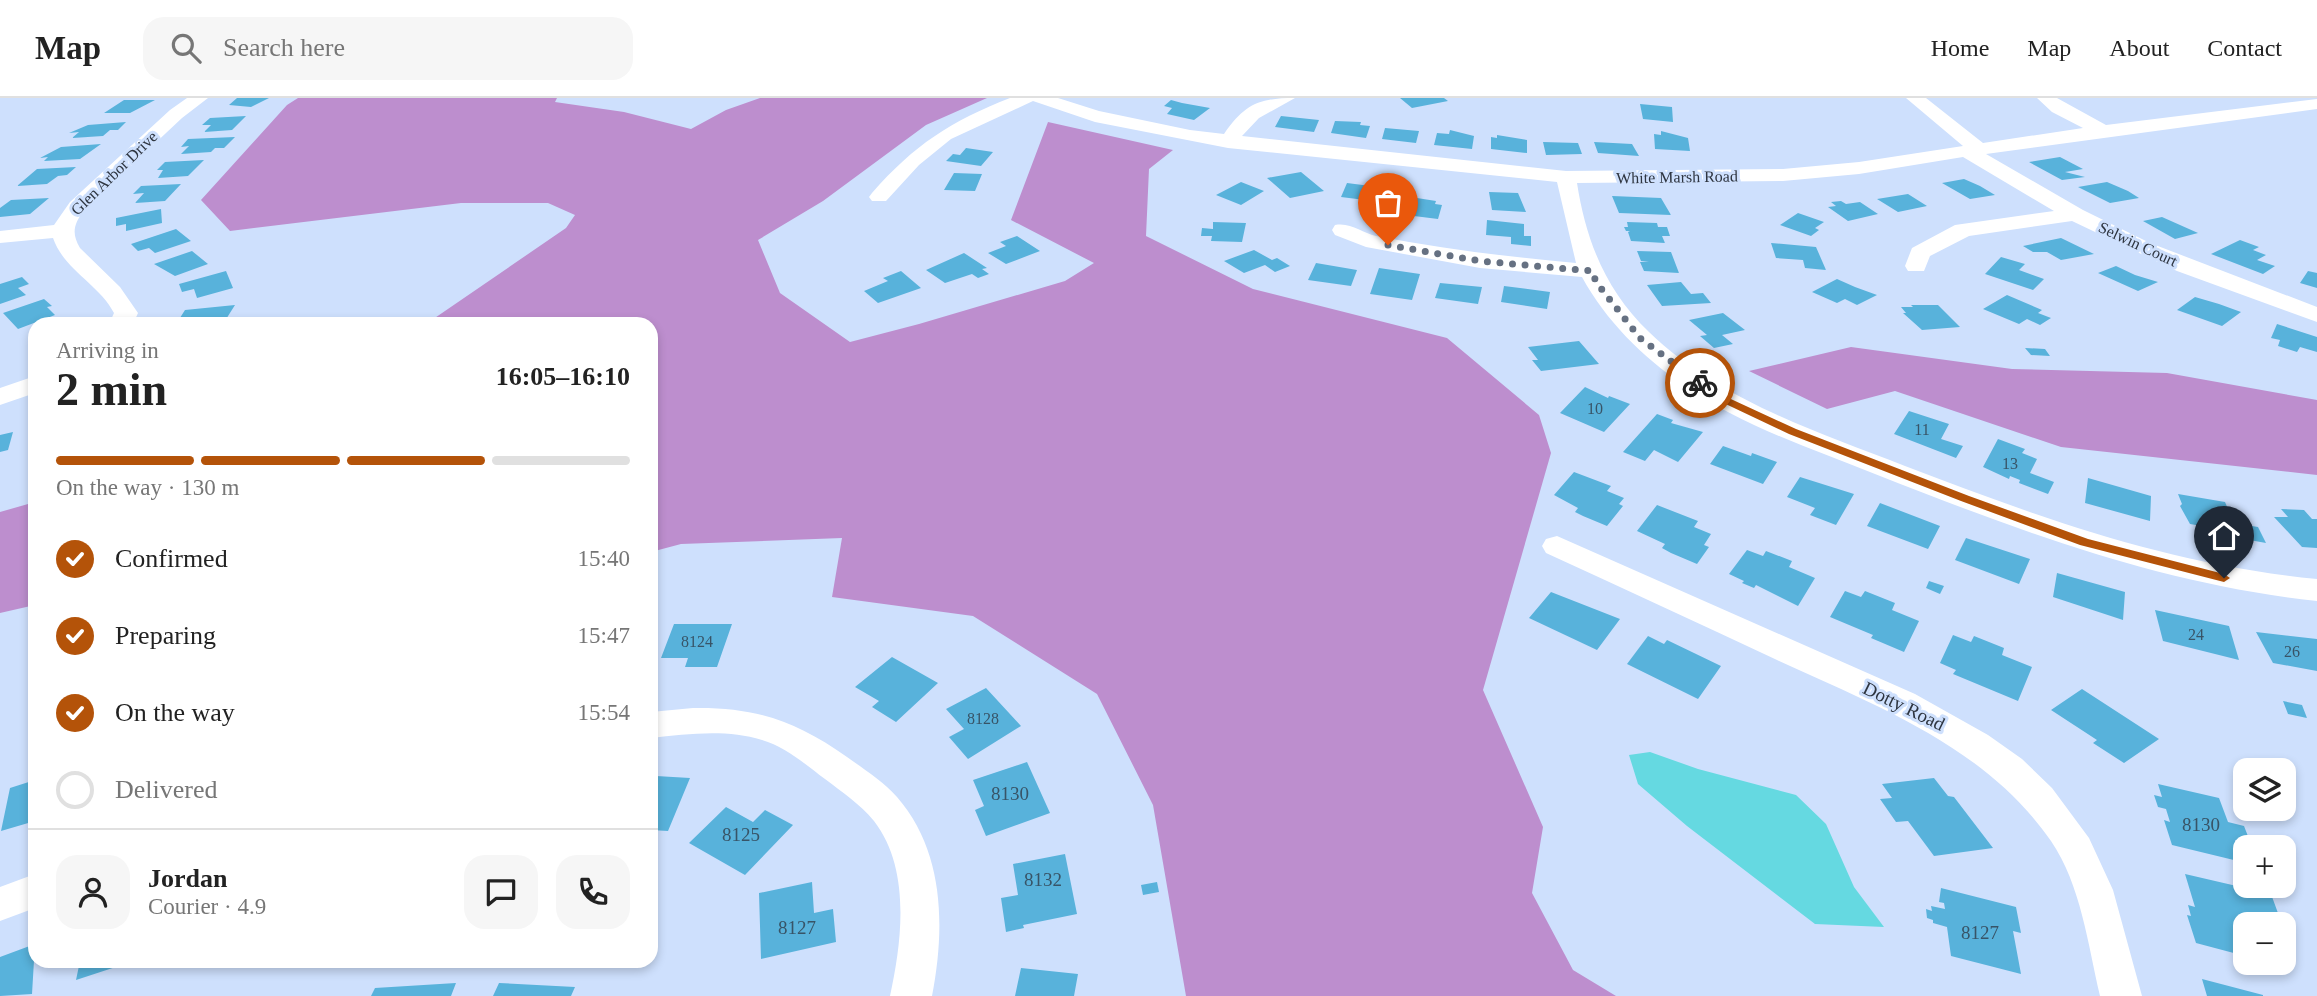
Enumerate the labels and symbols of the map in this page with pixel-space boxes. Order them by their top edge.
street label: Glen Arbor Drive [68,128,160,218]
street label: White Marsh Road [1616,167,1738,187]
pin [1358,173,1418,245]
street label: Selwin Court [2096,218,2181,270]
courier [1665,348,1735,418]
house number: 10 [1587,400,1603,417]
house number: 11 [1914,421,1930,438]
house number: 13 [2002,455,2018,472]
pin [2194,506,2254,578]
house number: 24 [2188,626,2204,643]
house number: 8124 [681,633,713,650]
house number: 26 [2284,643,2300,660]
street label: Dotty Road [1860,677,1949,735]
house number: 8128 [967,710,999,727]
house number: 8130 [991,783,1029,804]
house number: 8130 [2182,814,2220,835]
house number: 8125 [722,824,760,845]
house number: 8132 [1024,869,1062,890]
house number: 8127 [778,917,816,938]
house number: 8127 [1961,922,1999,943]

